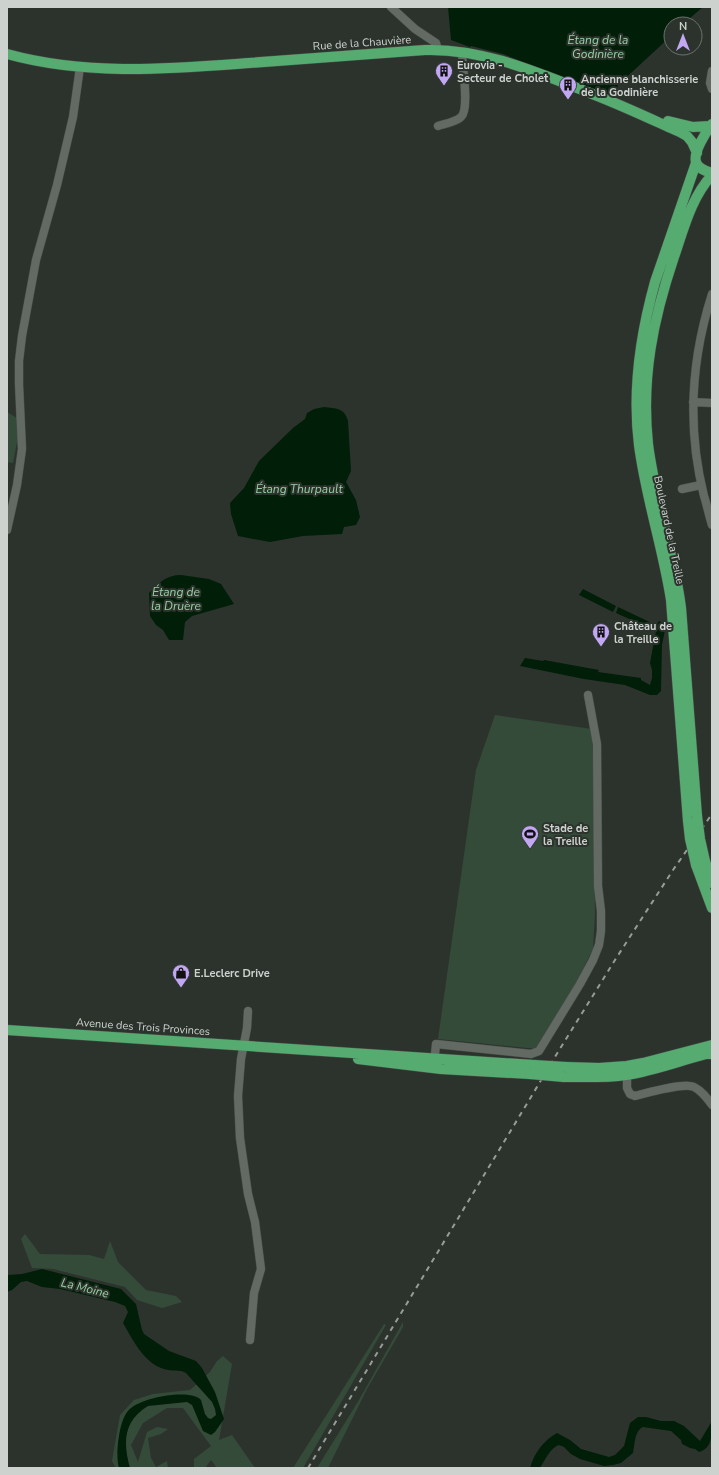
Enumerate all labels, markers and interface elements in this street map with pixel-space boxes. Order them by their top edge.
north arrow [663,16,703,56]
text: N [679,19,687,34]
street label: Rue de la Chauvière [312,32,412,54]
water label: Étang de la Godinière [568,32,628,62]
place label: Eurovia - Secteur de Cholet [457,58,549,86]
building icon: Eurovia - Secteur de Cholet [434,61,454,86]
place label: Ancienne blanchisserie de la Godinière [581,72,698,100]
building icon: Ancienne blanchisserie de la Godinière [558,75,578,100]
street label: Boulevard de la Treille [650,474,688,586]
water label: Étang Thurpault [255,481,343,497]
water label: Étang de la Druère [151,584,202,614]
place label: Château de la Treille [614,619,672,647]
building icon: Château de la Treille [591,622,611,647]
place label: Stade de la Treille [543,821,588,849]
sports icon: Stade de la Treille [520,824,540,849]
shop icon: E.Leclerc Drive [171,963,191,988]
place label: E.Leclerc Drive [194,966,270,981]
street label: Avenue des Trois Provinces [75,1015,211,1039]
water label: La Moine [59,1274,111,1302]

